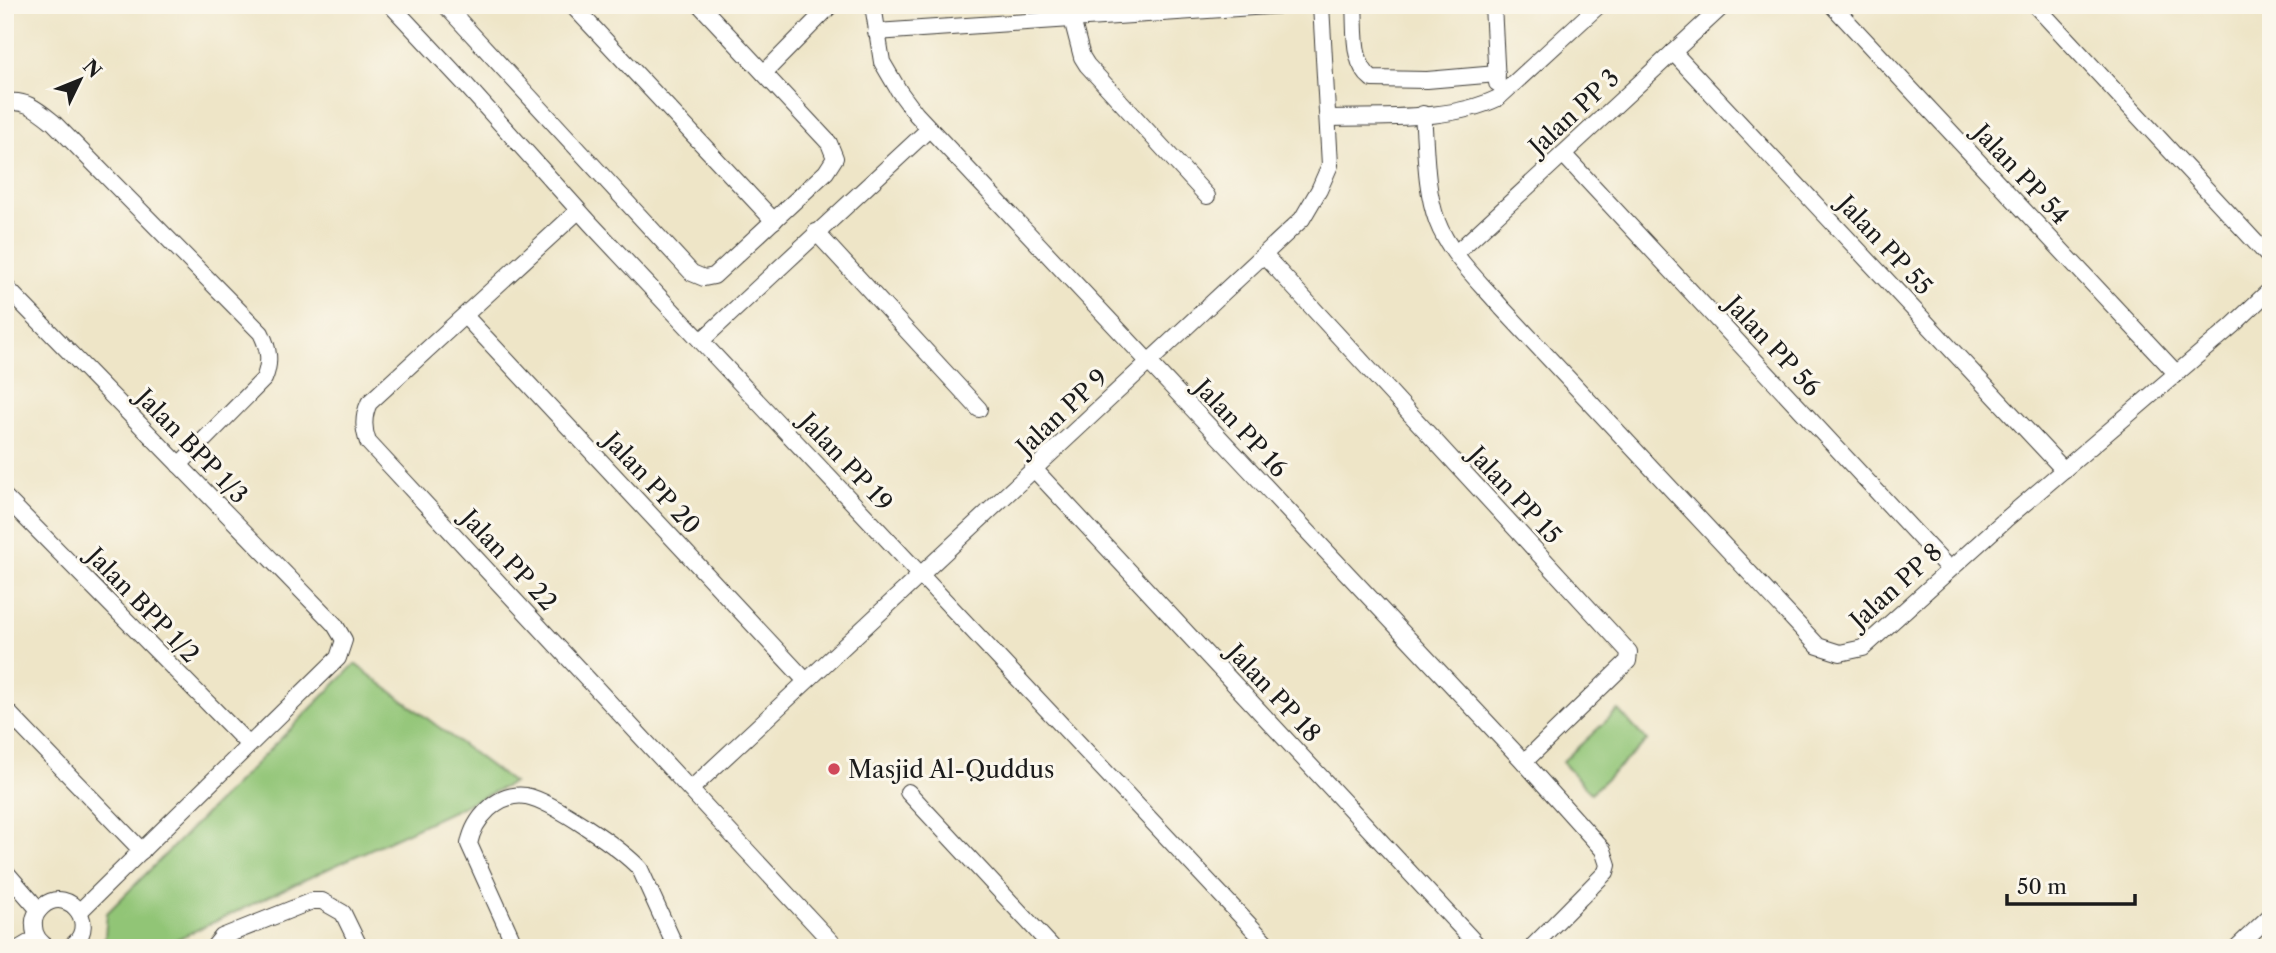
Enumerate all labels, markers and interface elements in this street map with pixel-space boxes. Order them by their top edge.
north arrow [46,46,116,116]
text: N [78,55,106,83]
street label: Jalan PP 3 [1520,63,1625,164]
street label: Jalan PP 54 [1965,115,2075,230]
street label: Jalan PP 55 [1829,186,1938,301]
street label: Jalan PP 56 [1717,287,1827,402]
street label: Jalan PP 9 [1008,363,1113,464]
street label: Jalan PP 16 [1186,370,1294,483]
street label: Jalan BPP 1/3 [127,380,254,509]
street label: Jalan PP 19 [791,404,899,517]
street label: Jalan PP 20 [595,423,706,540]
street label: Jalan PP 15 [1460,437,1567,550]
street label: Jalan PP 22 [452,501,563,616]
street label: Jalan PP 8 [1841,537,1948,637]
street label: Jalan BPP 1/2 [78,539,205,669]
street label: Jalan PP 18 [1218,635,1327,748]
place label: Masjid Al-Quddus [848,755,1054,784]
marker: Masjid Al-Quddus [826,761,842,777]
scale bar [2007,862,2134,906]
text: 50 m [2017,874,2067,899]

